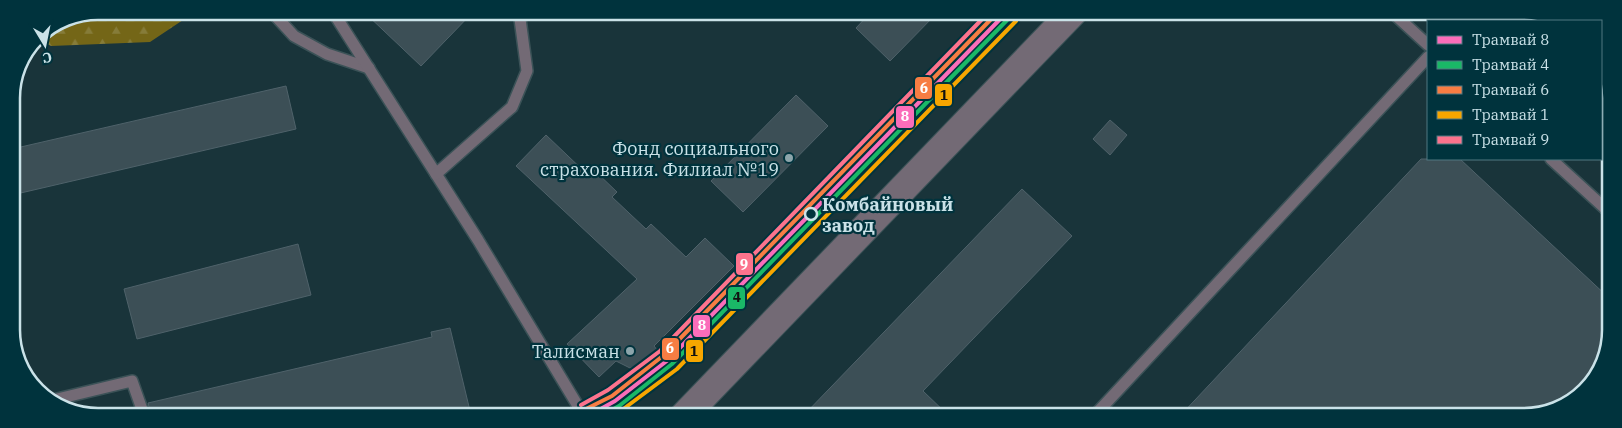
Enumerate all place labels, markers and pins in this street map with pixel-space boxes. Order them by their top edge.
place label: Фонд социального страхования. Филиал №19 [540,137,779,181]
marker: Фонд социального страхования. Филиал №19 [783,152,795,164]
place label: Комбайновый завод [822,193,953,237]
marker: Комбайновый завод [804,207,818,221]
place label: Талисман [532,340,620,363]
marker: Талисман [624,345,636,357]

